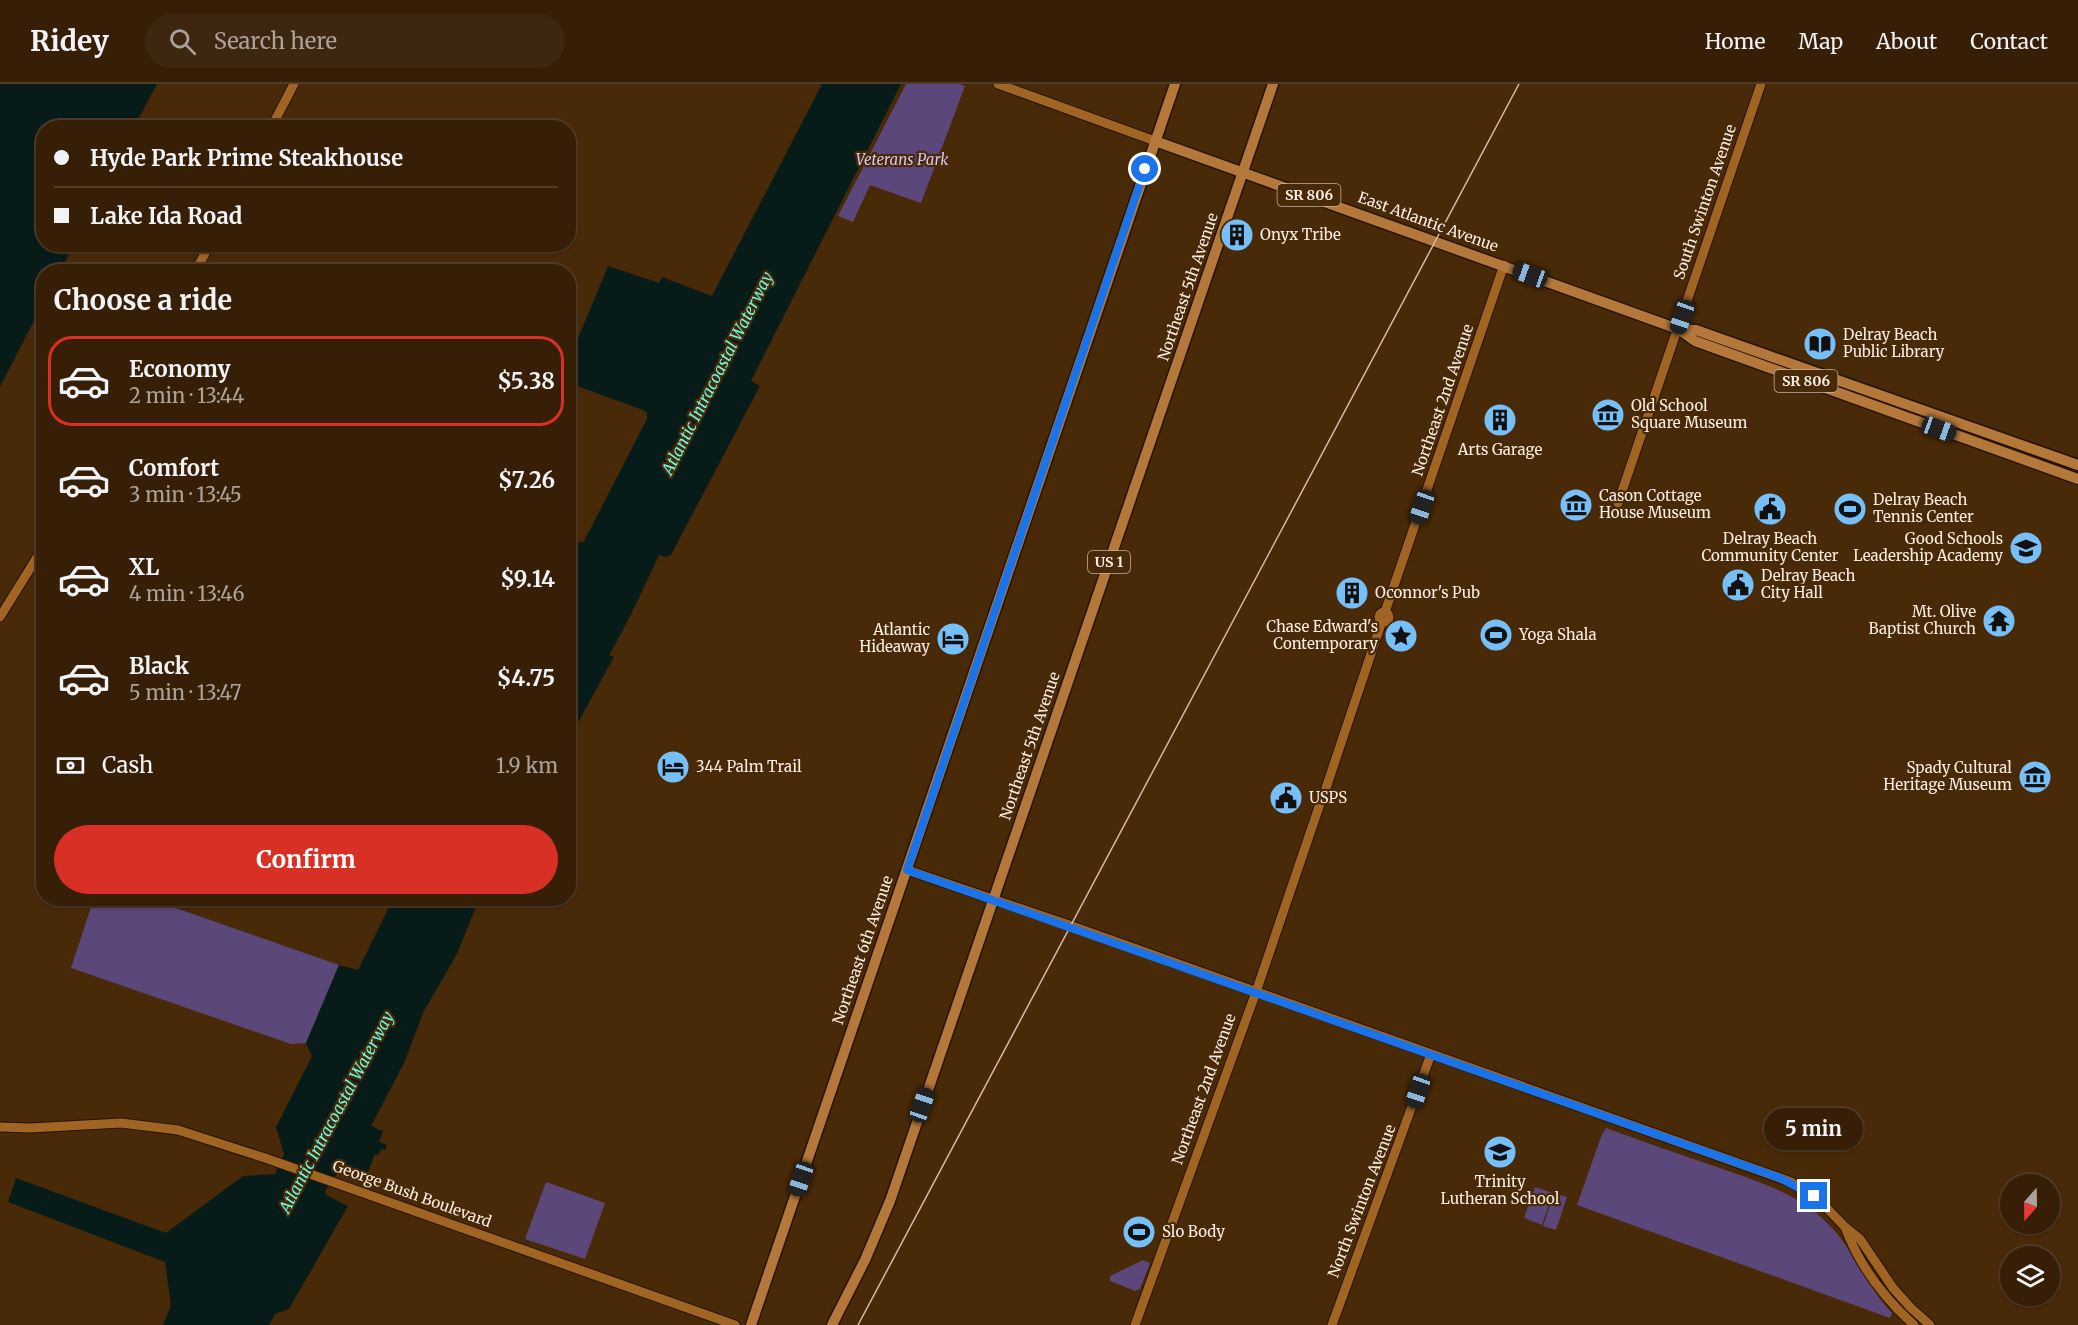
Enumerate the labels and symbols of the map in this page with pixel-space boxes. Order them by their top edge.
street label: South Swinton Avenue [1669,122,1740,282]
park label: Veterans Park [856,150,949,169]
route start [1131,155,1158,182]
road number: SR 806 [1278,184,1340,206]
street label: East Atlantic Avenue [1355,187,1501,256]
street label: Northeast 5th Avenue [1153,210,1222,363]
building icon: Onyx Tribe [1219,217,1255,253]
place label: Onyx Tribe [1260,225,1341,244]
car [1510,260,1550,290]
water label: Atlantic Intracoastal Waterway [656,268,777,480]
car [1668,297,1696,337]
street label: Northeast 2nd Avenue [1408,321,1477,478]
place label: Delray Beach Public Library [1843,325,1945,361]
library icon: Delray Beach Public Library [1802,326,1838,362]
road number: SR 806 [1774,370,1838,392]
place label: Old School Square Museum [1631,396,1748,432]
museum icon: Old School Square Museum [1590,397,1626,433]
building icon: Arts Garage [1482,402,1518,438]
car [1919,414,1959,444]
place label: Arts Garage [1457,440,1542,459]
place label: Cason Cottage House Museum [1599,486,1711,522]
car [1408,487,1436,527]
museum icon: Cason Cottage House Museum [1558,487,1594,523]
place label: Delray Beach Tennis Center [1873,490,1974,526]
public building icon: Delray Beach Community Center [1752,491,1788,527]
sports icon: Delray Beach Tennis Center [1832,491,1868,527]
place label: Delray Beach Community Center [1701,529,1839,565]
place label: Good Schools Leadership Academy [1853,529,2003,565]
school or university icon: Good Schools Leadership Academy [2008,530,2044,566]
road number: US 1 [1088,551,1130,573]
place label: Delray Beach City Hall [1761,566,1855,602]
public building icon: Delray Beach City Hall [1720,567,1756,603]
building icon: Oconnor's Pub [1334,575,1370,611]
place label: Oconnor's Pub [1375,583,1480,602]
place label: Mt. Olive Baptist Church [1869,602,1976,638]
temple icon: Mt. Olive Baptist Church [1981,603,2017,639]
place label: Chase Edward's Contemporary [1266,617,1378,653]
sports icon: Yoga Shala [1478,617,1514,653]
place icon: Chase Edward's Contemporary [1383,618,1419,654]
place label: Atlantic Hideaway [859,620,930,656]
hotel icon: Atlantic Hideaway [935,621,971,657]
place label: Yoga Shala [1518,625,1596,644]
street label: Northeast 5th Avenue [995,669,1064,822]
hotel icon: 344 Palm Trail [655,749,691,785]
place label: 344 Palm Trail [696,757,802,776]
place label: Spady Cultural Heritage Museum [1883,758,2012,794]
museum icon: Spady Cultural Heritage Museum [2017,759,2053,795]
public building icon: USPS [1268,780,1304,816]
place label: USPS [1309,788,1347,807]
street label: Northeast 6th Avenue [828,873,897,1027]
water label: Atlantic Intracoastal Waterway [273,1008,398,1218]
street label: Northeast 2nd Avenue [1167,1011,1240,1167]
car [1404,1071,1432,1111]
car [908,1085,936,1125]
callout: 5 min [1764,1109,1864,1151]
street label: North Swinton Avenue [1324,1121,1400,1280]
school or university icon: Trinity Lutheran School [1482,1134,1518,1170]
street label: George Bush Boulevard [330,1156,494,1231]
car [787,1159,815,1199]
place label: Trinity Lutheran School [1441,1172,1560,1208]
north arrow [2000,1174,2060,1234]
route end [1800,1182,1827,1209]
sports icon: Slo Body [1121,1214,1157,1250]
place label: Slo Body [1162,1222,1225,1241]

